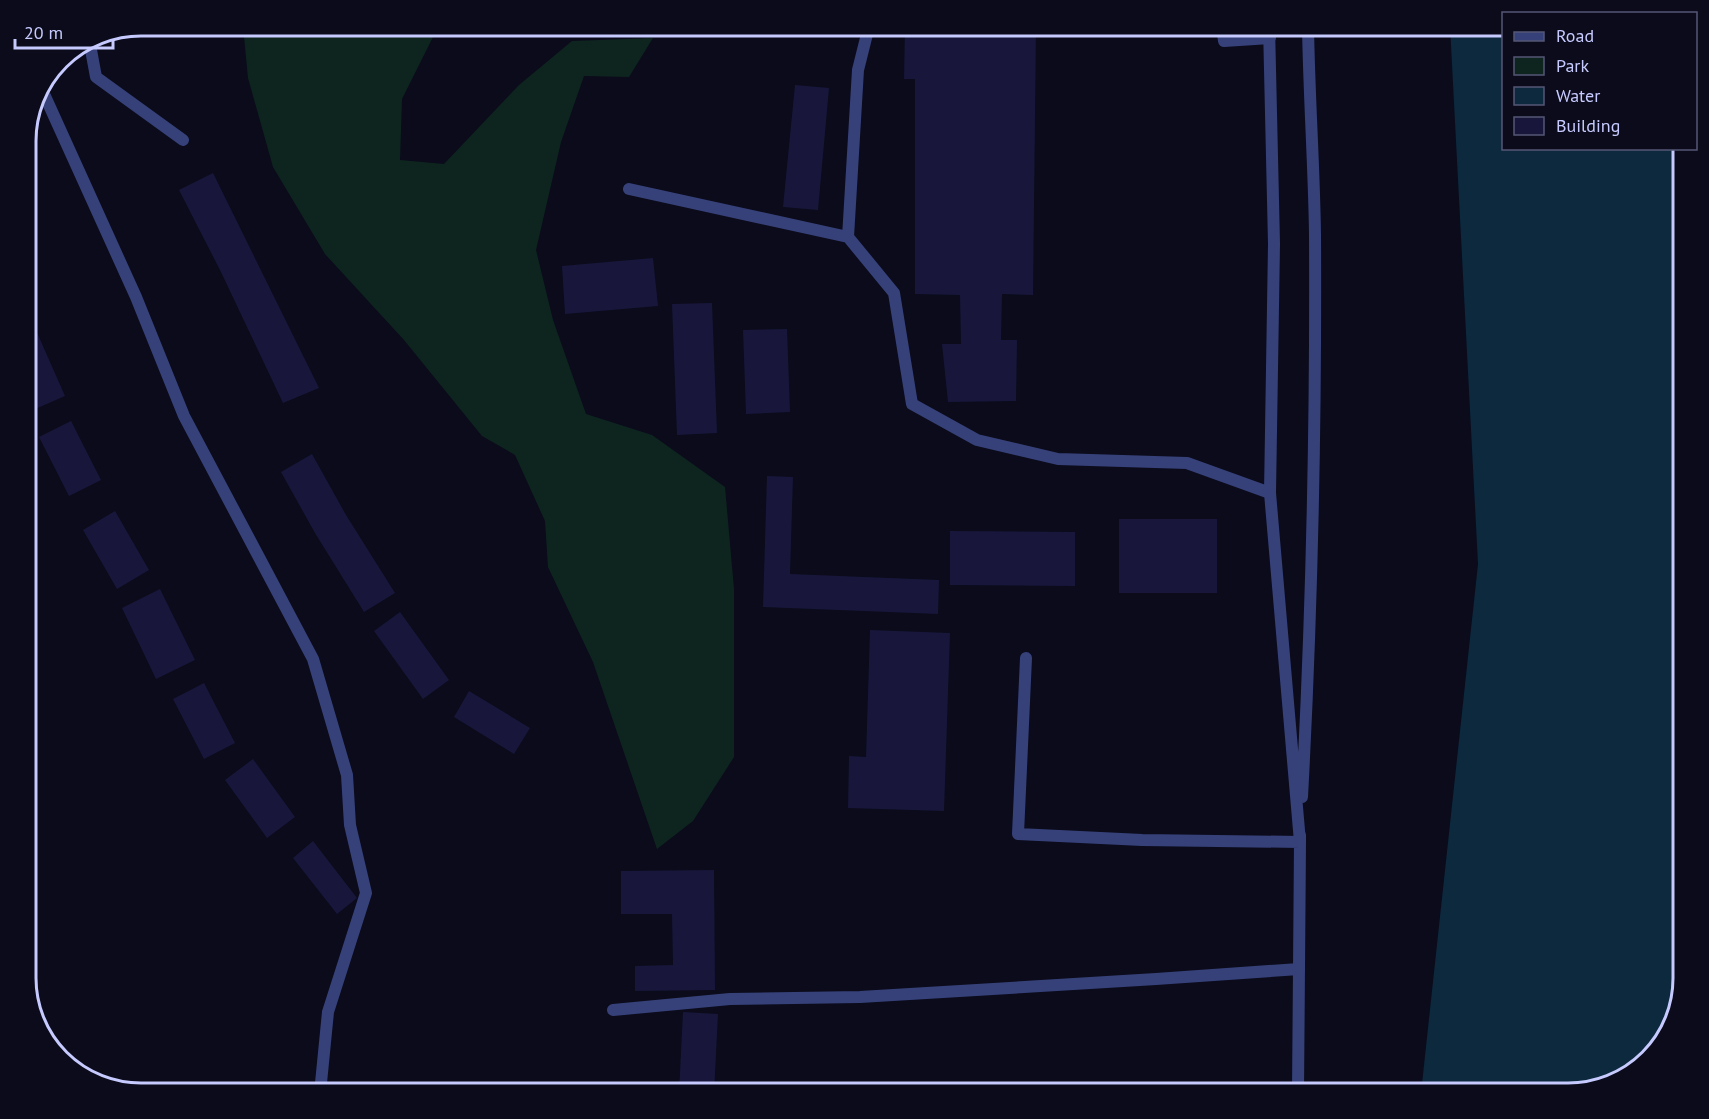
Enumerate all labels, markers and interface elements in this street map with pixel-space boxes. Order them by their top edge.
scale bar [15,12,112,50]
legend [1502,12,1697,150]
text: 20 m [24,21,63,44]
text: Road [1556,24,1594,47]
text: Park [1556,54,1589,77]
text: Water [1556,84,1600,107]
text: Building [1556,114,1620,137]

